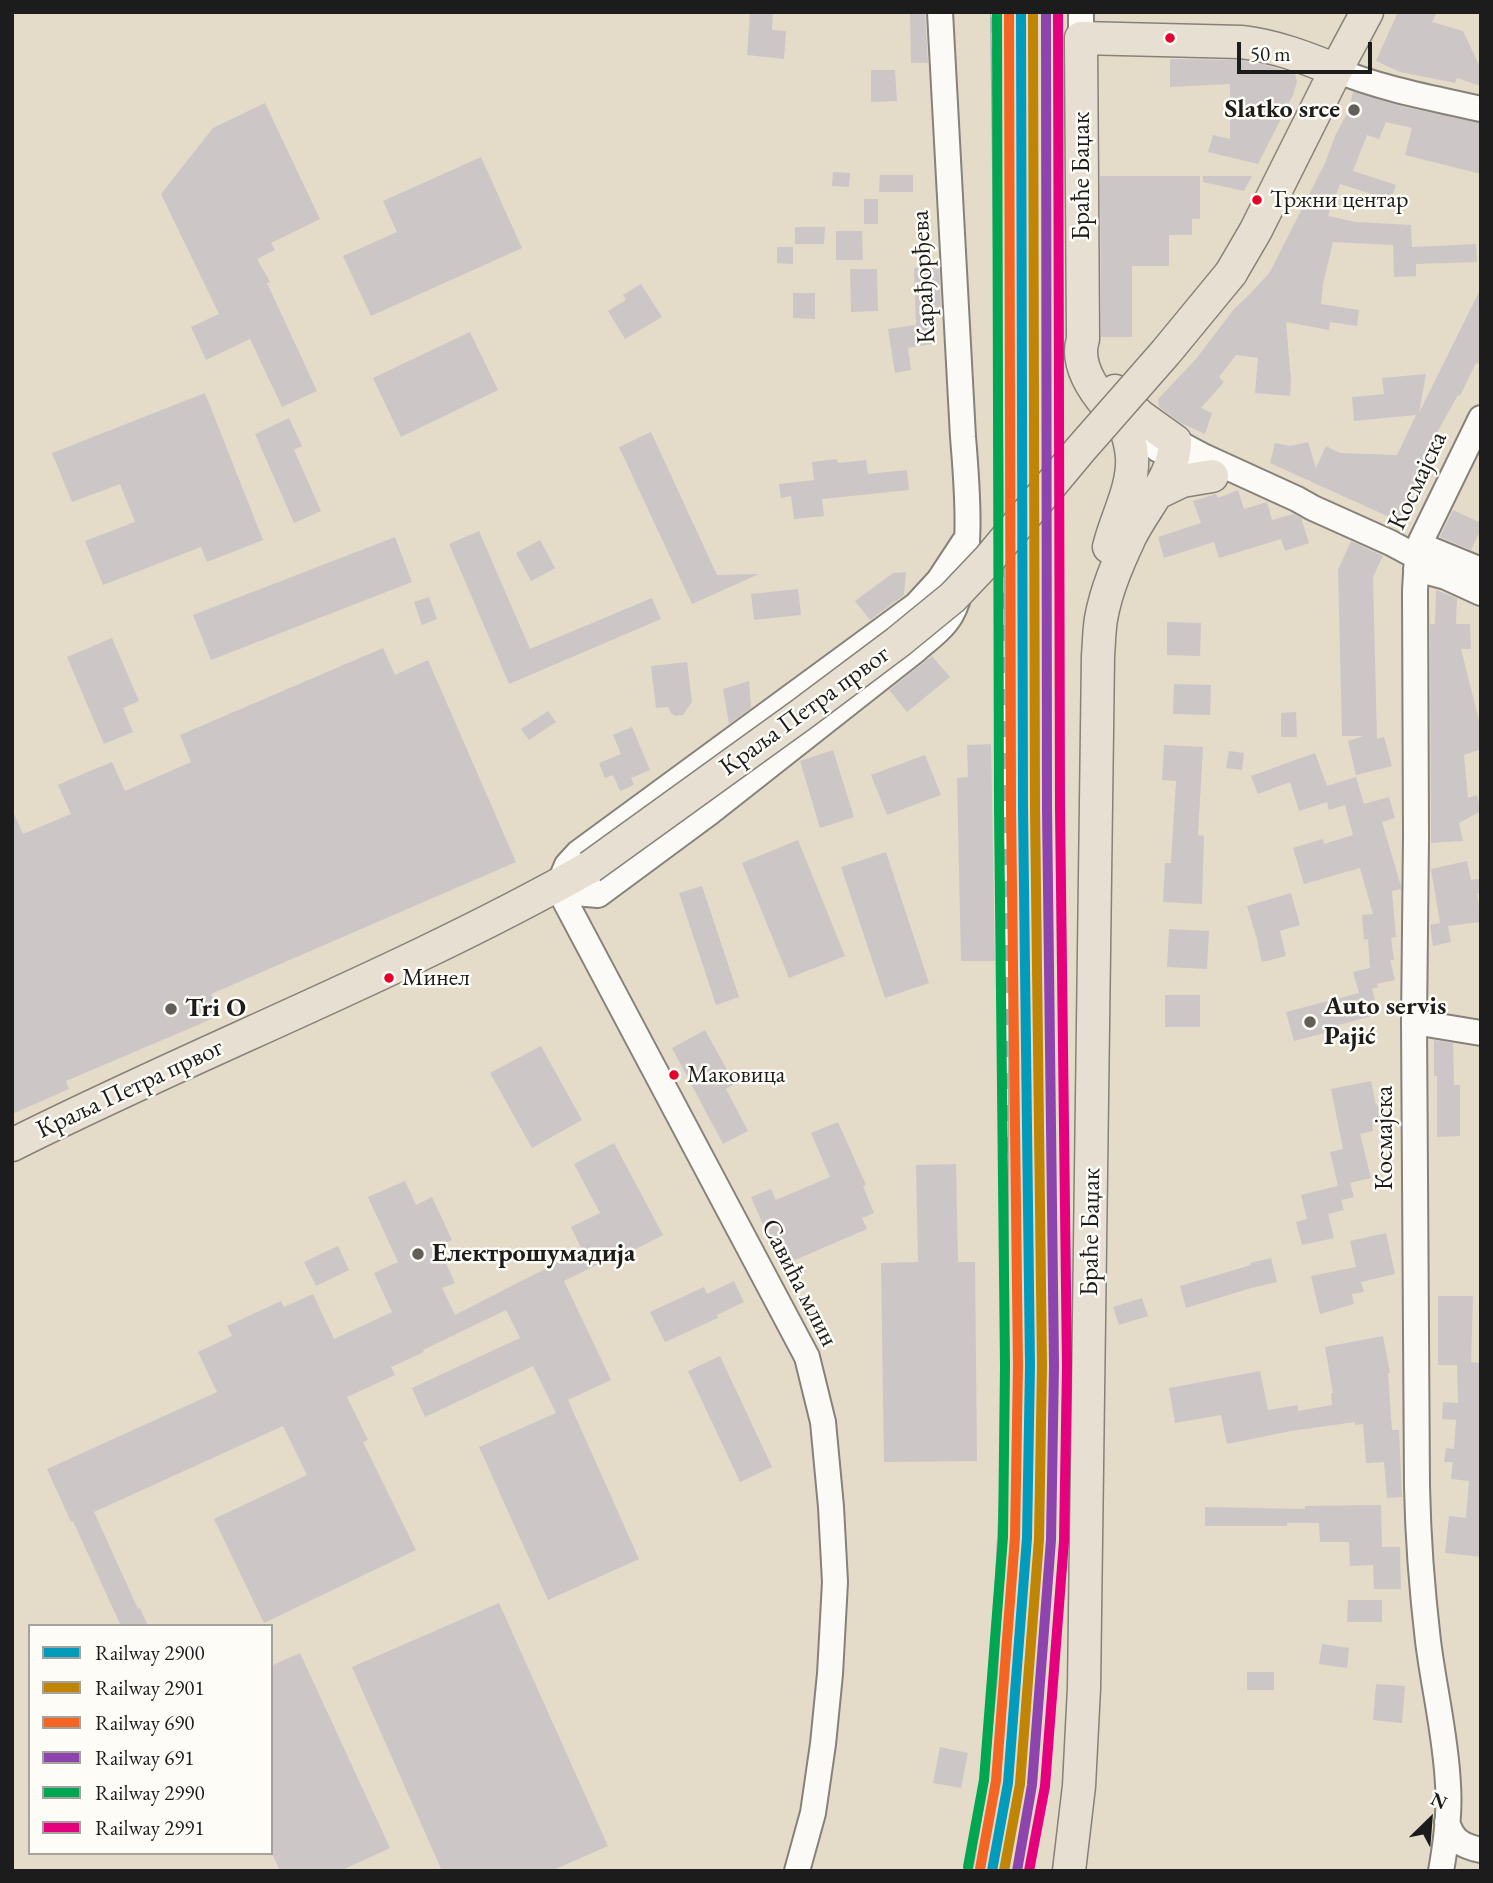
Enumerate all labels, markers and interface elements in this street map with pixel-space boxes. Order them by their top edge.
scale bar [1241,28,1376,72]
unlabelled marker [1163,31,1177,45]
text: 50 m [1250,40,1291,67]
place label: Slatko srce [1224,94,1340,126]
marker: Slatko srce [1346,102,1362,118]
street label: Браће Баџак [1066,112,1098,240]
place label: Тржни центар [1270,186,1408,214]
marker: Тржни центар [1250,193,1264,207]
street label: Карађорђева [905,209,943,345]
street label: Космајска [1382,427,1454,535]
street label: Краља Петра првог [714,639,896,783]
place label: Минел [402,964,470,992]
marker: Минел [382,971,396,985]
place label: Auto servis Pajić [1324,991,1446,1052]
place label: Tri O [185,993,246,1025]
marker: Tri O [163,1001,179,1017]
marker: Auto servis Pajić [1302,1014,1318,1030]
street label: Краља Петра првог [32,1032,228,1146]
place label: Маковица [687,1061,785,1089]
marker: Маковица [667,1068,681,1082]
street label: Космајска [1369,1086,1401,1190]
street label: Браће Баџак [1074,1167,1108,1297]
street label: Савића млин [754,1214,844,1352]
place label: Електрошумадија [432,1238,635,1270]
marker: Електрошумадија [410,1246,426,1262]
legend [28,1624,273,1855]
text: Railway 2900 [95,1639,205,1666]
text: Railway 2901 [95,1674,205,1701]
text: Railway 690 [95,1709,194,1736]
text: Railway 691 [95,1744,194,1771]
text: Railway 2990 [95,1779,205,1806]
north arrow [1395,1785,1465,1855]
text: N [1427,1786,1451,1815]
text: Railway 2991 [95,1814,205,1841]

